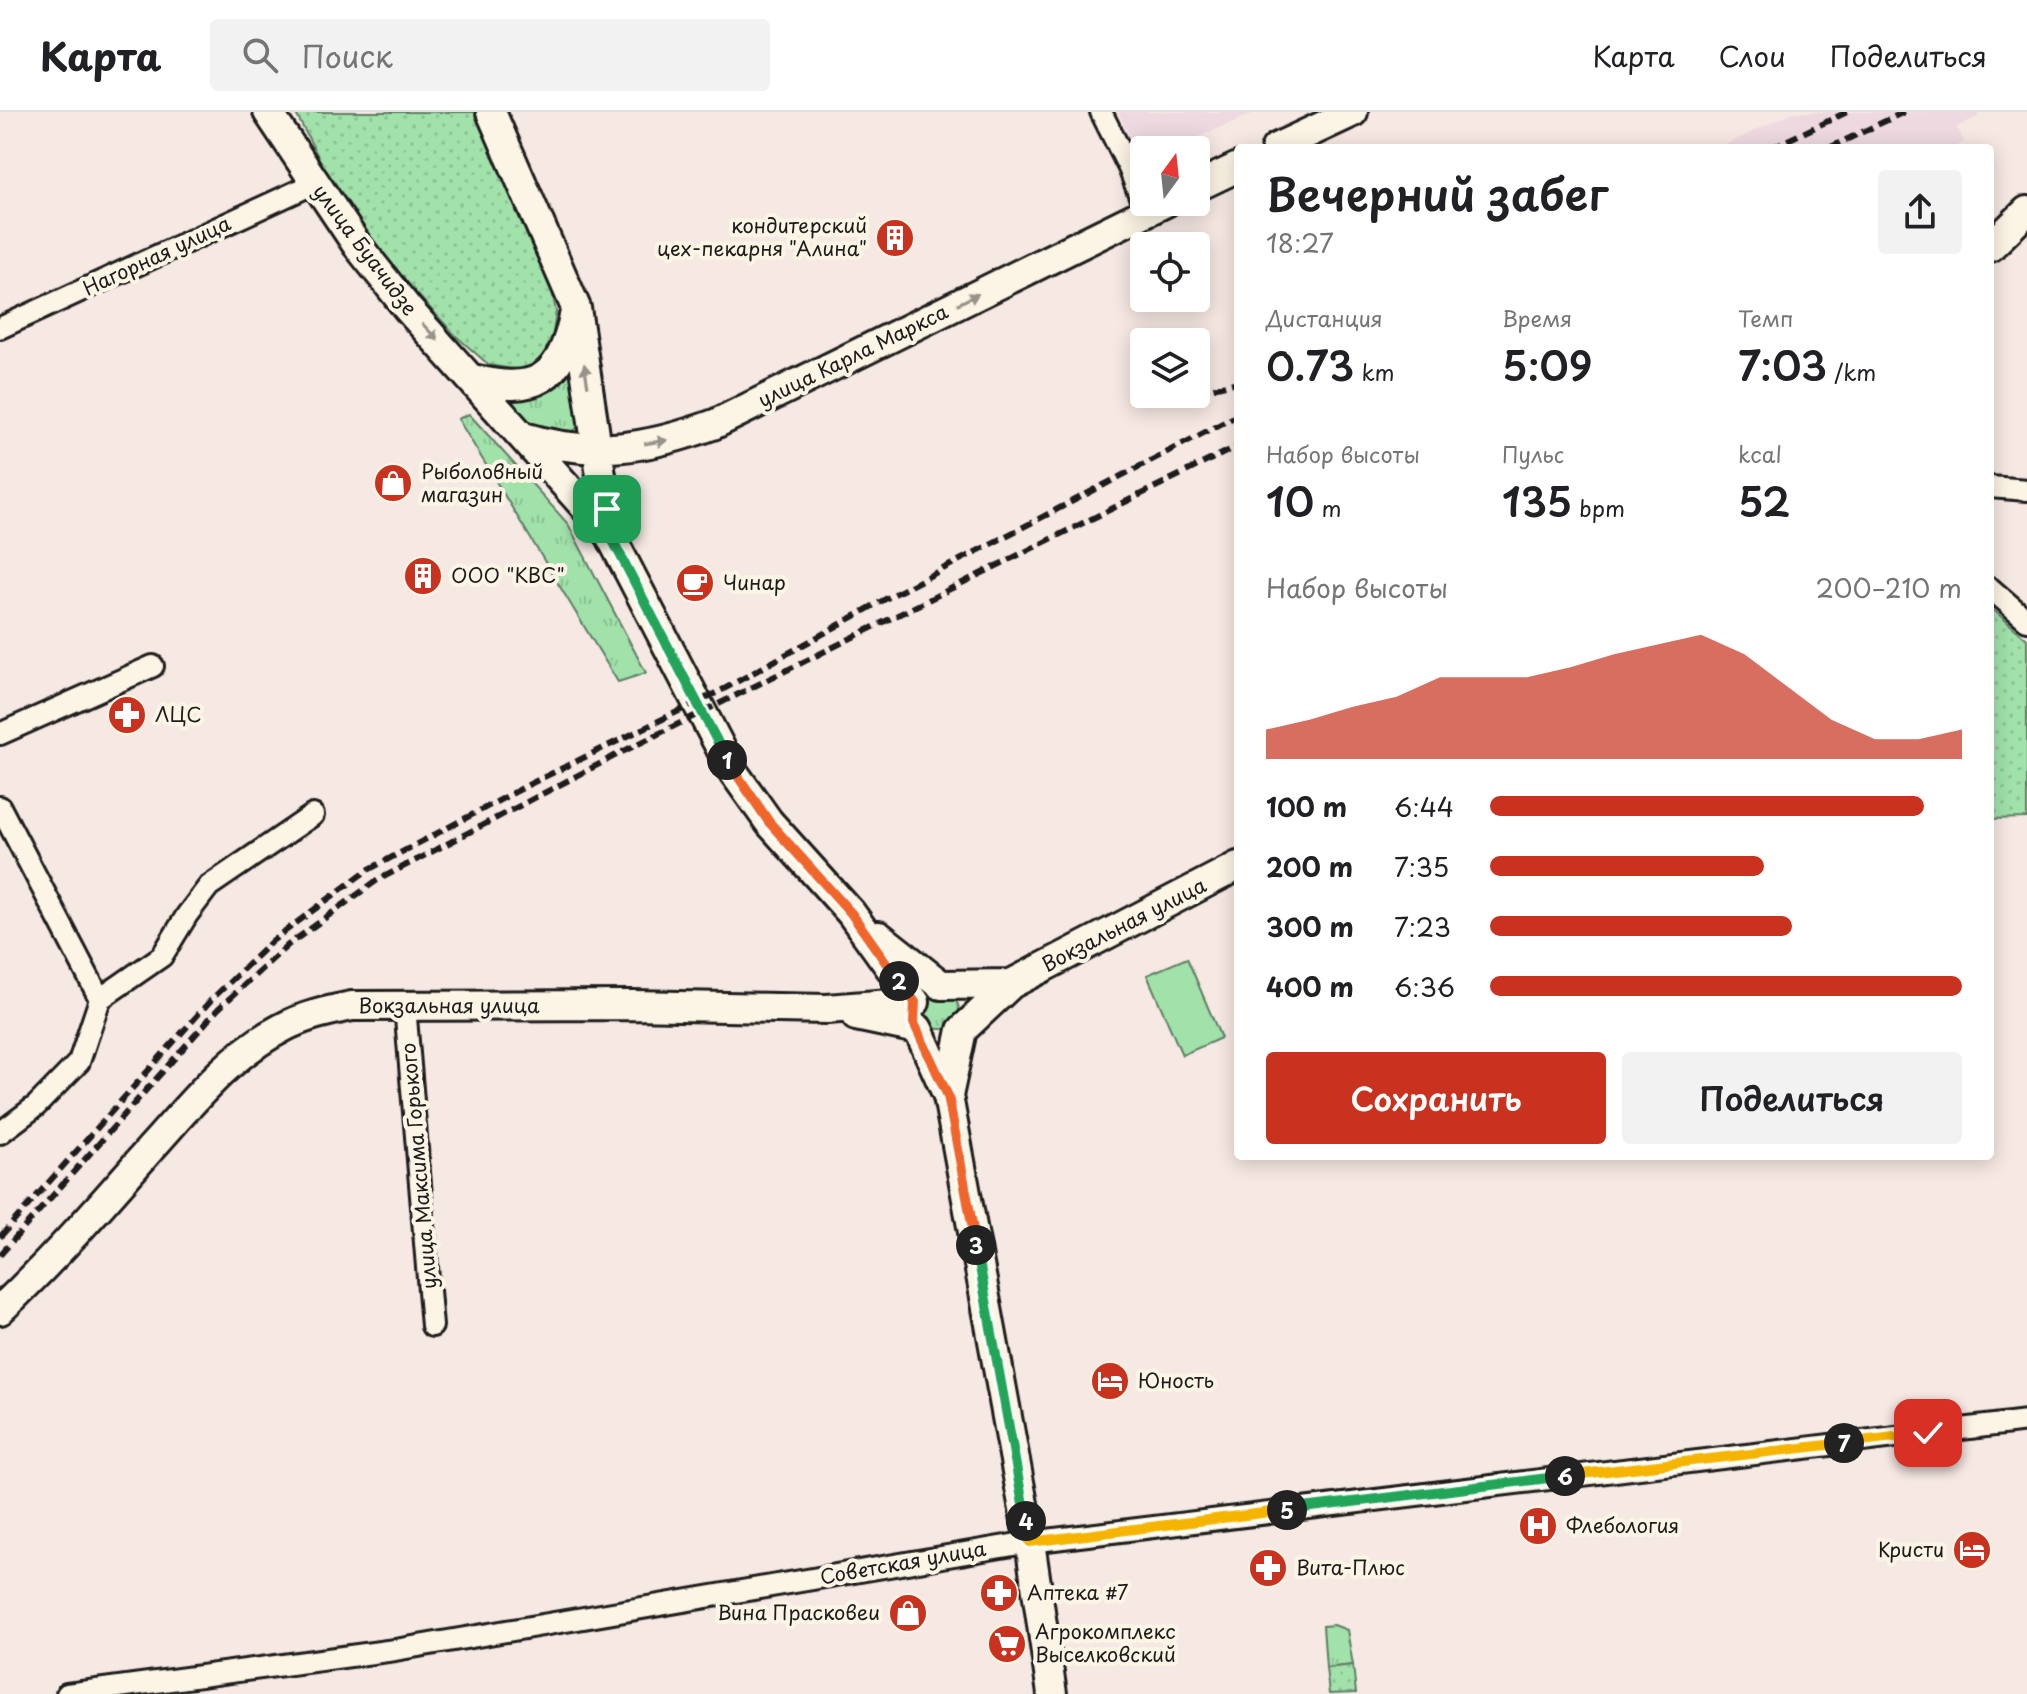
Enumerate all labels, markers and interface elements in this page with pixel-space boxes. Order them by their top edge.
search box [210,19,770,91]
text: Карта [40,27,162,84]
icon: search [238,33,282,77]
text: Поиск [302,33,393,78]
text: Карта [1592,34,1675,77]
text: Слои [1719,34,1786,77]
text: Поделиться [1830,34,1987,77]
north arrow [1130,136,1210,216]
map controls [1130,136,1210,408]
text: Вечерний забег [1266,160,1608,226]
button: share [1878,170,1962,254]
street label: улица Буачидзе [306,177,425,322]
street label: Нагорная улица [78,207,236,303]
place label: кондитерский цех-пекарня "Алина" [657,210,867,263]
building icon: кондитерский цех-пекарня "Алина" [874,217,916,259]
text: 18:27 [1266,223,1334,262]
button: locate [1130,232,1210,312]
one-way arrow [957,292,980,306]
street label: улица Карла Маркса [752,296,953,414]
text: Дистанция [1266,301,1383,334]
text: Время [1502,301,1572,334]
text: Темп [1738,301,1794,334]
one-way arrow [420,323,438,342]
button: layers [1130,328,1210,408]
text: 0.73 [1266,334,1354,395]
text: 5:09 [1502,334,1593,395]
text: 7:03 [1738,334,1827,395]
text: km [1354,355,1395,388]
text: /km [1827,355,1876,388]
one-way arrow [580,362,592,387]
one-way arrow [644,435,669,448]
text: Набор высоты [1266,437,1420,470]
text: Пульс [1502,437,1564,470]
text: kcal [1738,437,1782,470]
place label: Рыболовный магазин [421,456,543,509]
shop icon: Рыболовный магазин [372,462,414,504]
text: 10 [1266,470,1314,531]
text: 135 [1502,470,1572,531]
text: 52 [1738,470,1790,531]
pin [573,475,641,543]
icon: arrive [585,487,629,531]
text: m [1314,491,1341,524]
text: bpm [1572,491,1625,524]
building icon: ООО "КВС" [402,555,444,597]
place label: ООО "КВС" [451,560,565,590]
cafe icon: Чинар [674,562,716,604]
place label: Чинар [723,567,786,597]
text: Набор высоты [1266,568,1448,607]
text: 200–210 m [1815,568,1962,607]
pharmacy icon: ЛЦС [106,694,148,736]
place label: ЛЦС [155,699,202,729]
pin: 1 [707,740,747,780]
text: 1 [722,743,732,776]
text: 100 m [1266,787,1347,826]
text: 6:44 [1394,787,1454,826]
text: 200 m [1266,847,1353,886]
text: 7:35 [1394,847,1449,886]
street label: Вокзальная улица [1036,869,1211,979]
text: 300 m [1266,907,1354,946]
text: 7:23 [1394,907,1451,946]
pin: 2 [879,961,919,1001]
text: 2 [891,964,907,997]
text: 400 m [1266,967,1354,1006]
text: 6:36 [1394,967,1455,1006]
street label: Вокзальная улица [358,990,540,1020]
street label: улица Максима Горького [392,1042,444,1290]
button: Сохранить [1266,1052,1606,1144]
button: Поделиться [1622,1052,1962,1144]
pin: 3 [956,1225,996,1265]
text: 3 [969,1228,983,1261]
hotel icon: Юность [1089,1360,1131,1402]
place label: Юность [1138,1365,1214,1395]
pin [1894,1399,1962,1467]
icon: check [1906,1411,1950,1455]
pin: 7 [1824,1423,1864,1463]
text: 7 [1838,1426,1850,1459]
pin: 6 [1545,1456,1585,1496]
text: 6 [1557,1459,1573,1492]
pin: 5 [1267,1490,1307,1530]
text: 5 [1280,1493,1294,1526]
pin: 4 [1006,1501,1046,1541]
text: 4 [1019,1504,1033,1537]
hospital icon: Флебология [1517,1505,1559,1547]
place label: Флебология [1566,1510,1679,1540]
hotel icon: Кристи [1951,1529,1993,1571]
street label: Советская улица [818,1533,988,1591]
place label: Кристи [1878,1534,1944,1564]
pharmacy icon: Вита-Плюс [1247,1547,1289,1589]
place label: Вита-Плюс [1296,1552,1405,1582]
pharmacy icon: Аптека #7 [978,1572,1020,1614]
place label: Аптека #7 [1027,1577,1128,1607]
shop icon: Вина Прасковеи [887,1592,929,1634]
place label: Вина Прасковеи [717,1597,880,1627]
place label: Агрокомплекс Выселковский [1035,1616,1176,1669]
supermarket icon: Агрокомплекс Выселковский [986,1623,1028,1665]

